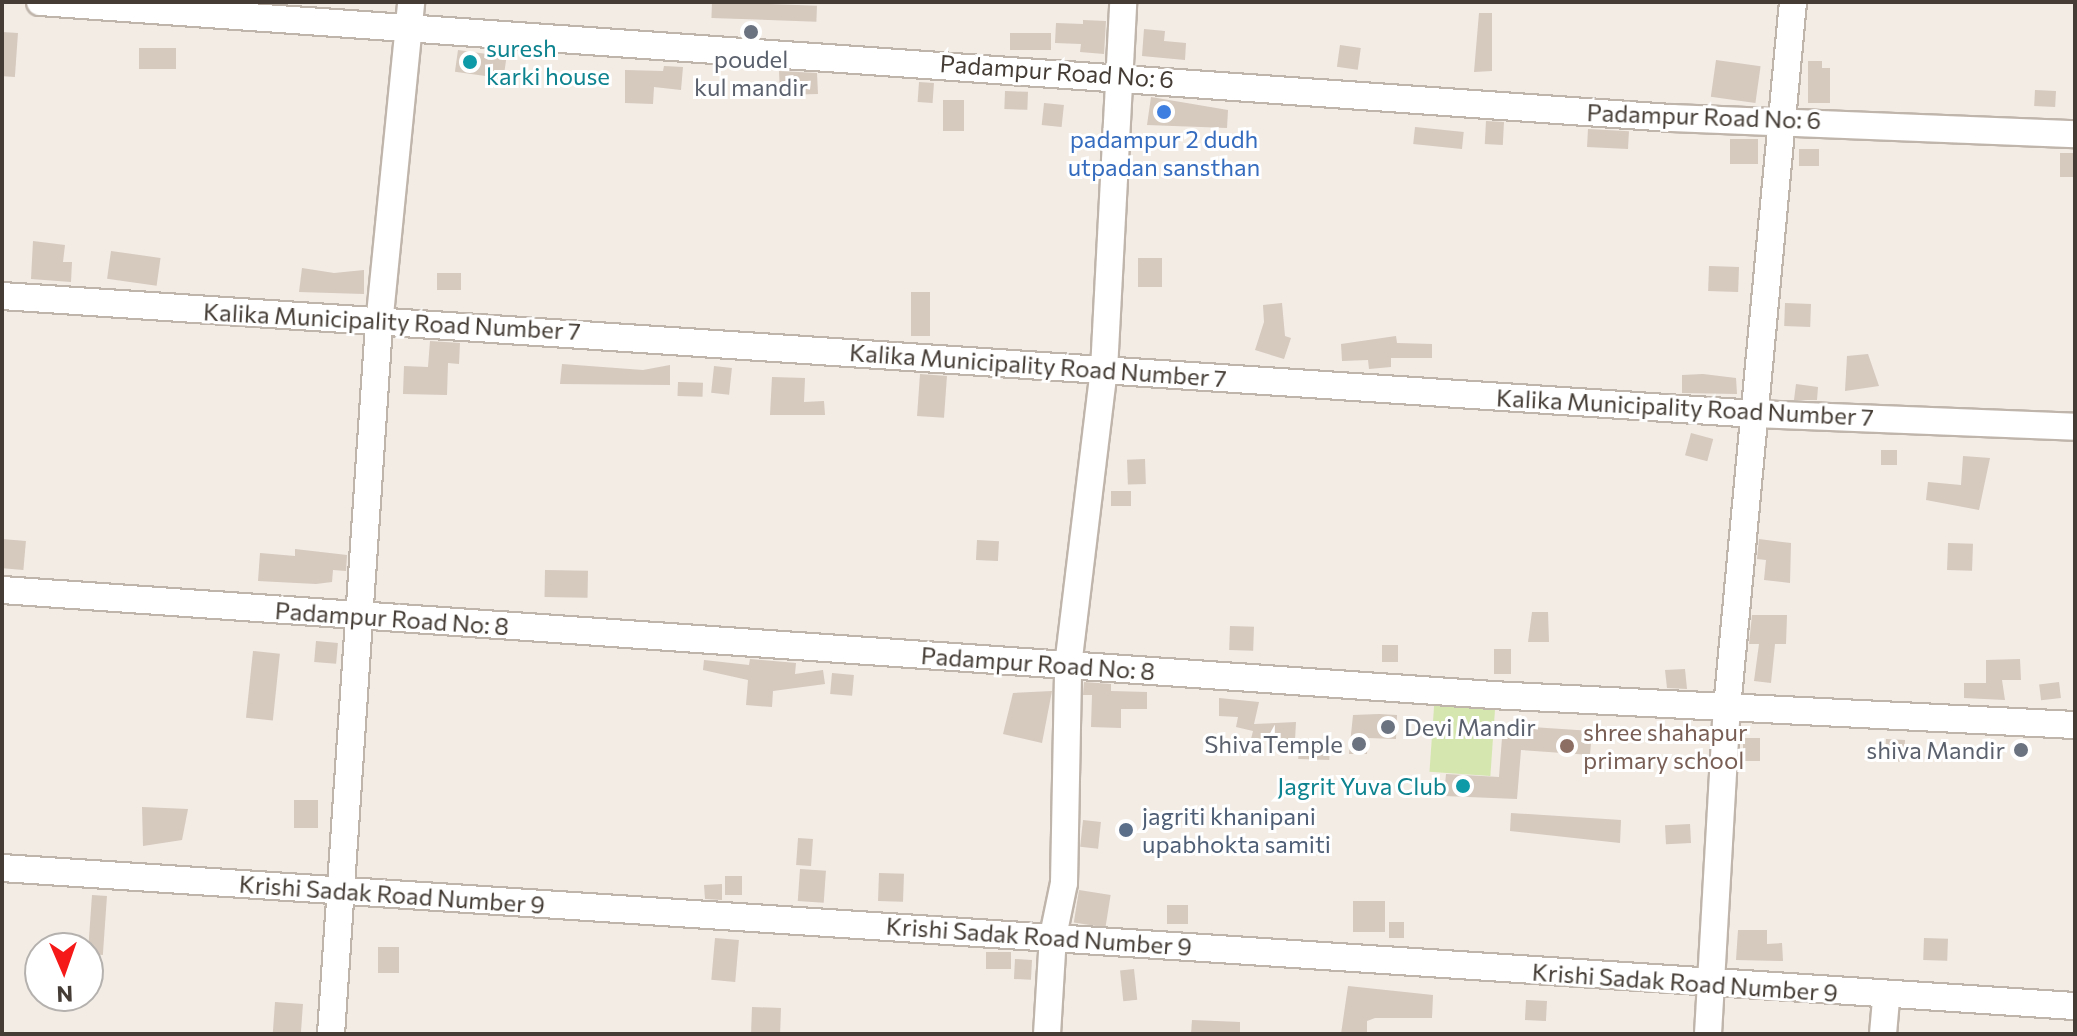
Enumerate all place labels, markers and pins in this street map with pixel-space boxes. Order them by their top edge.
marker: poudel kul mandir [742,23,760,41]
place label: suresh karki house [486,34,610,90]
place label: poudel kul mandir [694,45,808,101]
marker: suresh karki house [461,53,479,71]
marker: padampur 2 dudh utpadan sansthan [1155,103,1173,121]
place label: padampur 2 dudh utpadan sansthan [1068,125,1260,181]
place label: Devi Mandir [1404,713,1536,741]
marker: Devi Mandir [1379,718,1397,736]
place label: shree shahapur primary school [1583,718,1747,774]
place label: ShivaTemple [1204,730,1343,758]
marker: ShivaTemple [1350,735,1368,753]
place label: shiva Mandir [1866,736,2005,764]
marker: shree shahapur primary school [1558,737,1576,755]
marker: shiva Mandir [2012,741,2030,759]
place label: Jagrit Yuva Club [1277,772,1447,800]
marker: Jagrit Yuva Club [1454,777,1472,795]
place label: jagriti khanipani upabhokta samiti [1142,802,1331,858]
marker: jagriti khanipani upabhokta samiti [1117,821,1135,839]

